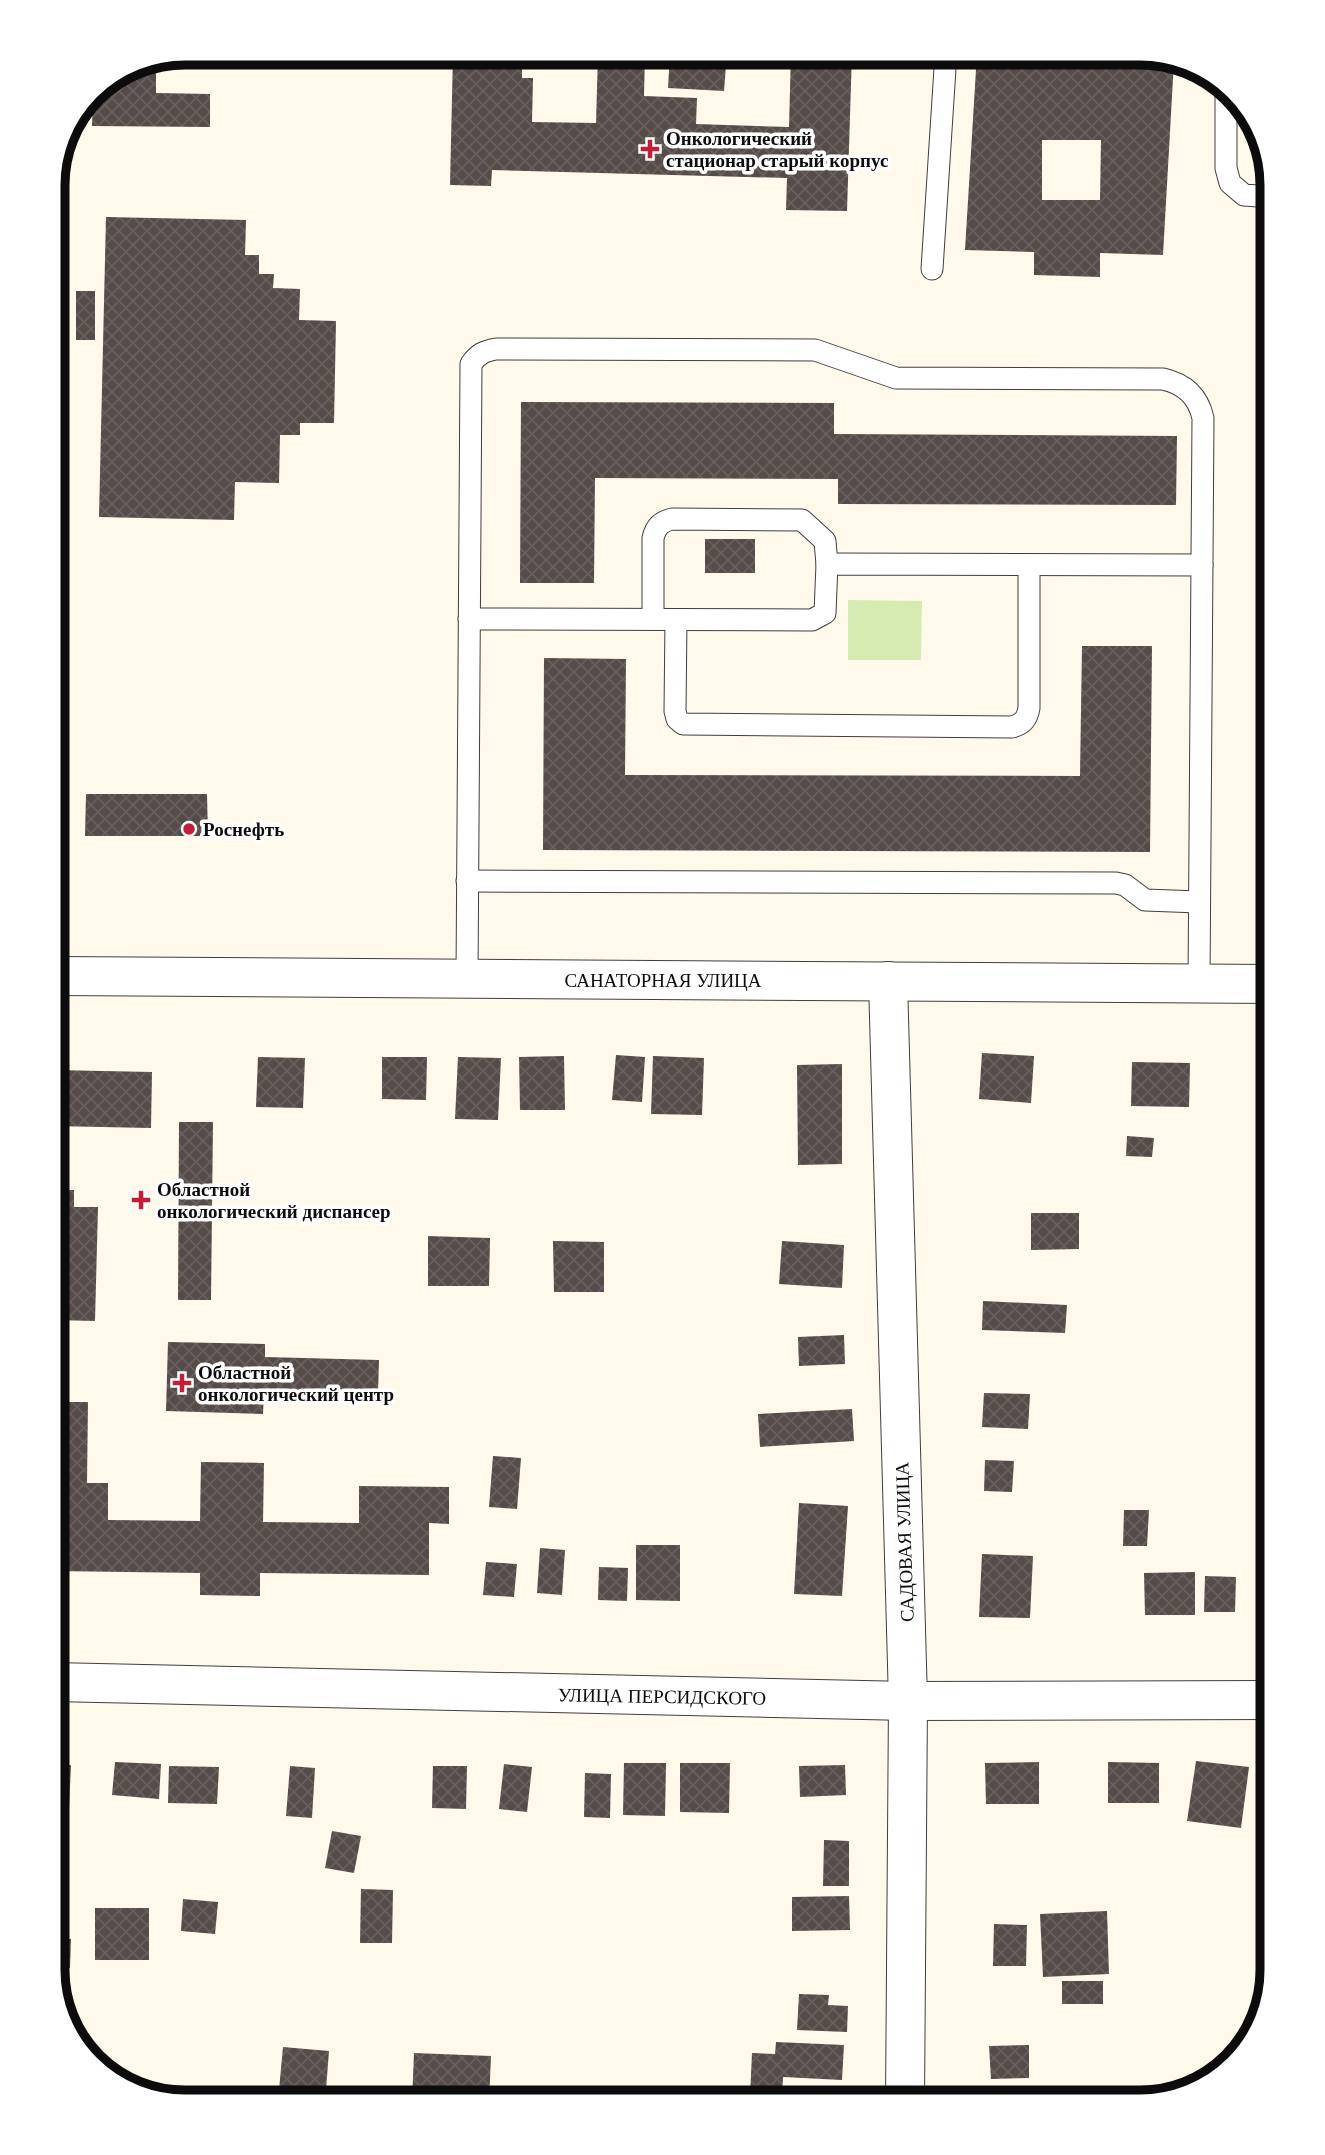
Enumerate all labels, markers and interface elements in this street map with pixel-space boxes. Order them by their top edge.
place label: Онкологический стационар старый корпус [666,128,888,171]
marker: Онкологический стационар старый корпус [640,139,660,159]
place label: Роснефть [203,819,284,840]
marker: Роснефть [181,821,197,837]
street label: САНАТОРНАЯ УЛИЦА [564,970,762,991]
place label: Областной онкологический диспансер [157,1179,391,1222]
marker: Областной онкологический диспансер [131,1190,151,1210]
place label: Областной онкологический центр [198,1362,394,1405]
marker: Областной онкологический центр [172,1373,192,1393]
street label: САДОВАЯ УЛИЦА [891,1461,918,1622]
street label: УЛИЦА ПЕРСИДСКОГО [558,1684,766,1709]

